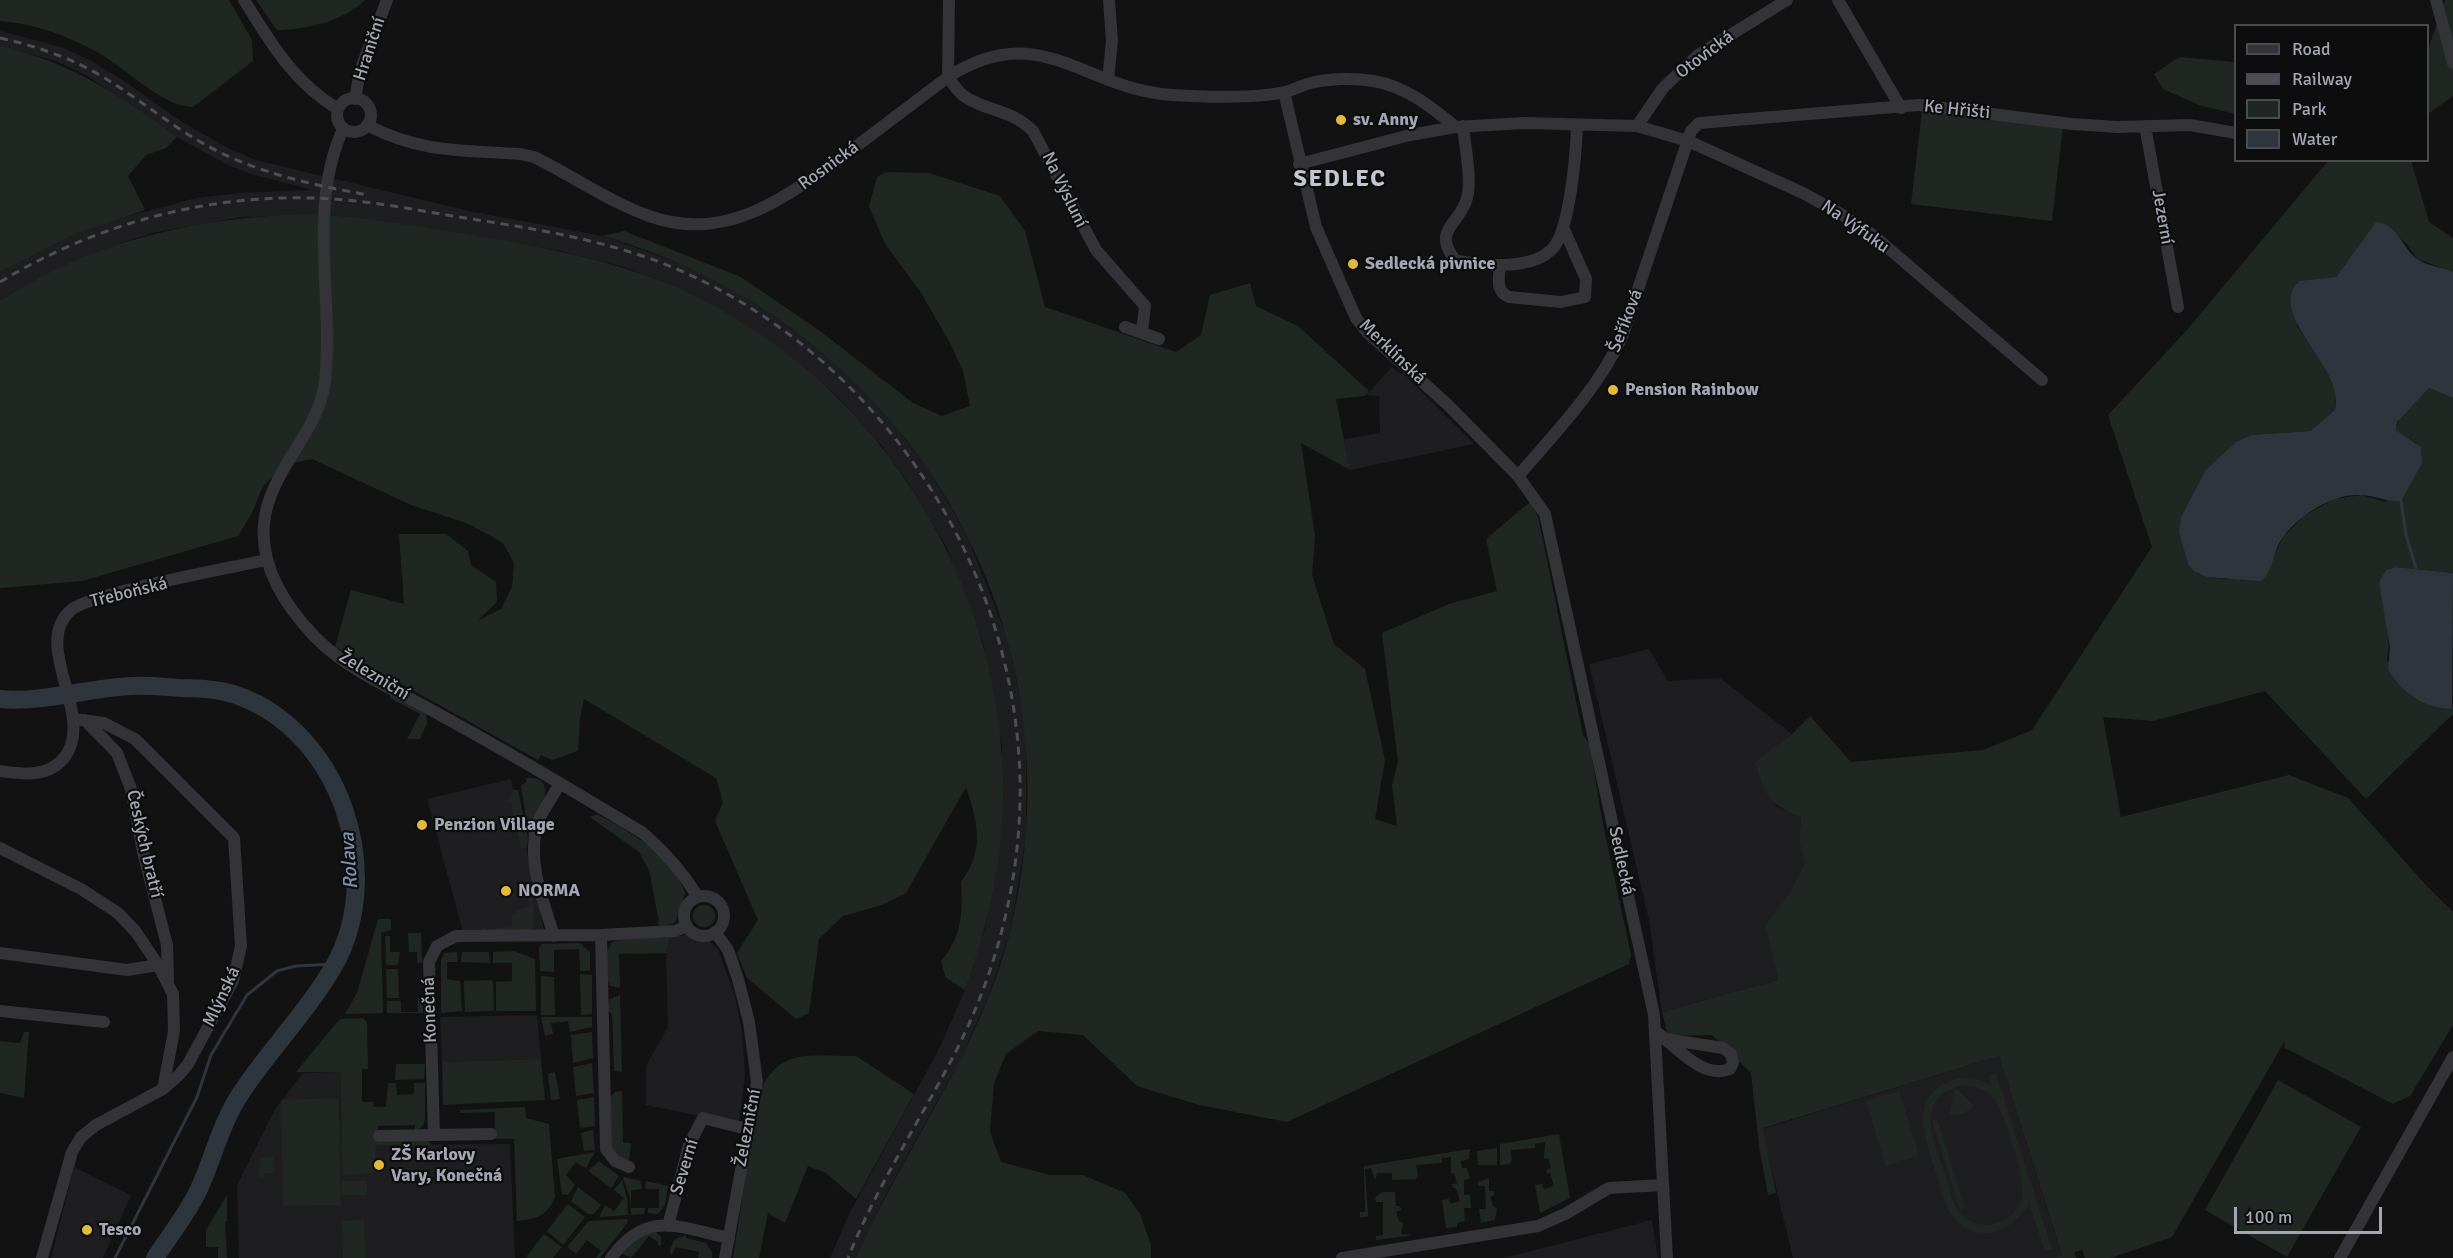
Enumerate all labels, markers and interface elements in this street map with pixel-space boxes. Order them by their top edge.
street label: Hraniční [350,14,390,84]
legend [2234,24,2429,162]
street label: Otovická [1672,26,1738,84]
text: Road [2292,38,2331,60]
text: Railway [2292,68,2352,90]
street label: Ke Hřišti [1923,96,1991,124]
text: Park [2292,98,2327,120]
place label: sv. Anny [1353,109,1418,131]
marker: sv. Anny [1334,113,1348,127]
text: Water [2292,128,2337,150]
street label: Rosnická [795,137,863,195]
street label: Na Výsluní [1036,149,1092,231]
district label: SEDLEC [1294,166,1386,194]
street label: Jezerní [2147,188,2177,246]
street label: Na Výfuku [1817,196,1893,258]
place label: Sedlecká pivnice [1365,253,1495,275]
marker: Sedlecká pivnice [1346,257,1360,271]
street label: Šeříková [1604,286,1648,356]
street label: Merklínská [1354,315,1430,389]
place label: Pension Rainbow [1625,379,1759,401]
marker: Pension Rainbow [1606,383,1620,397]
street label: Třeboňská [88,573,170,613]
street label: Železniční [335,646,413,706]
street label: Českých bratří [121,788,167,900]
place label: Penzion Village [434,814,555,836]
marker: Penzion Village [415,818,429,832]
street label: Sedlecká [1603,825,1639,897]
water label: Rolava [336,832,364,890]
place label: NORMA [518,880,580,902]
marker: NORMA [499,884,513,898]
street label: Mlýnská [199,963,245,1031]
street label: Konečná [418,977,442,1043]
street label: Železniční [730,1087,766,1169]
street label: Severní [666,1137,704,1197]
place label: ZŠ Karlovy Vary, Konečná [391,1144,502,1186]
marker: ZŠ Karlovy Vary, Konečná [372,1158,386,1172]
scale bar [2237,1195,2386,1233]
text: 100 m [2245,1206,2292,1228]
place label: Tesco [99,1219,141,1241]
marker: Tesco [80,1223,94,1237]

